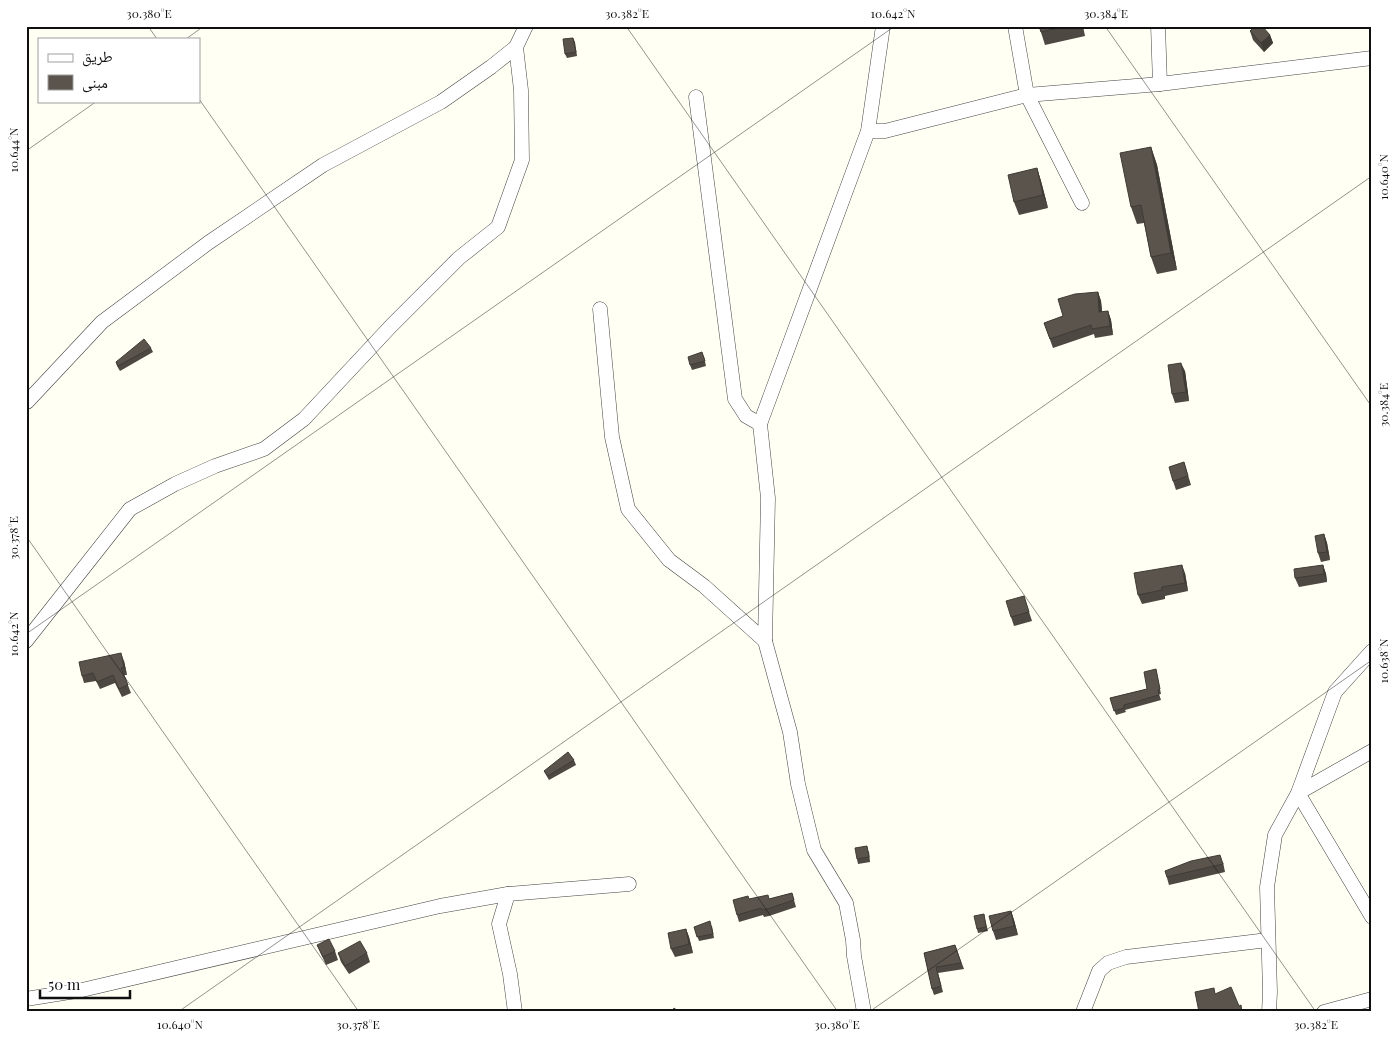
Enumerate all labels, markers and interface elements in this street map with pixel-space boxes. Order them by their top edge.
text: 30.380°E [126,5,172,21]
text: 30.382°E [605,5,649,21]
text: 10.642°N [871,5,916,21]
text: 30.384°E [1084,5,1128,21]
legend [38,38,200,102]
text: طريق [82,46,113,67]
text: مبنى [82,72,108,93]
text: 10.644°N [5,127,21,172]
text: 10.640°N [1375,153,1391,200]
text: 30.384°E [1375,383,1391,427]
text: 30.378°E [5,516,21,560]
text: 10.642°N [5,611,21,656]
text: 10.638°N [1375,638,1391,684]
scale bar [40,968,130,1000]
text: 50 m [48,974,81,994]
text: 10.640°N [157,1016,204,1032]
text: 30.378°E [336,1016,380,1032]
text: 30.380°E [814,1016,860,1032]
text: 30.382°E [1294,1016,1338,1032]

